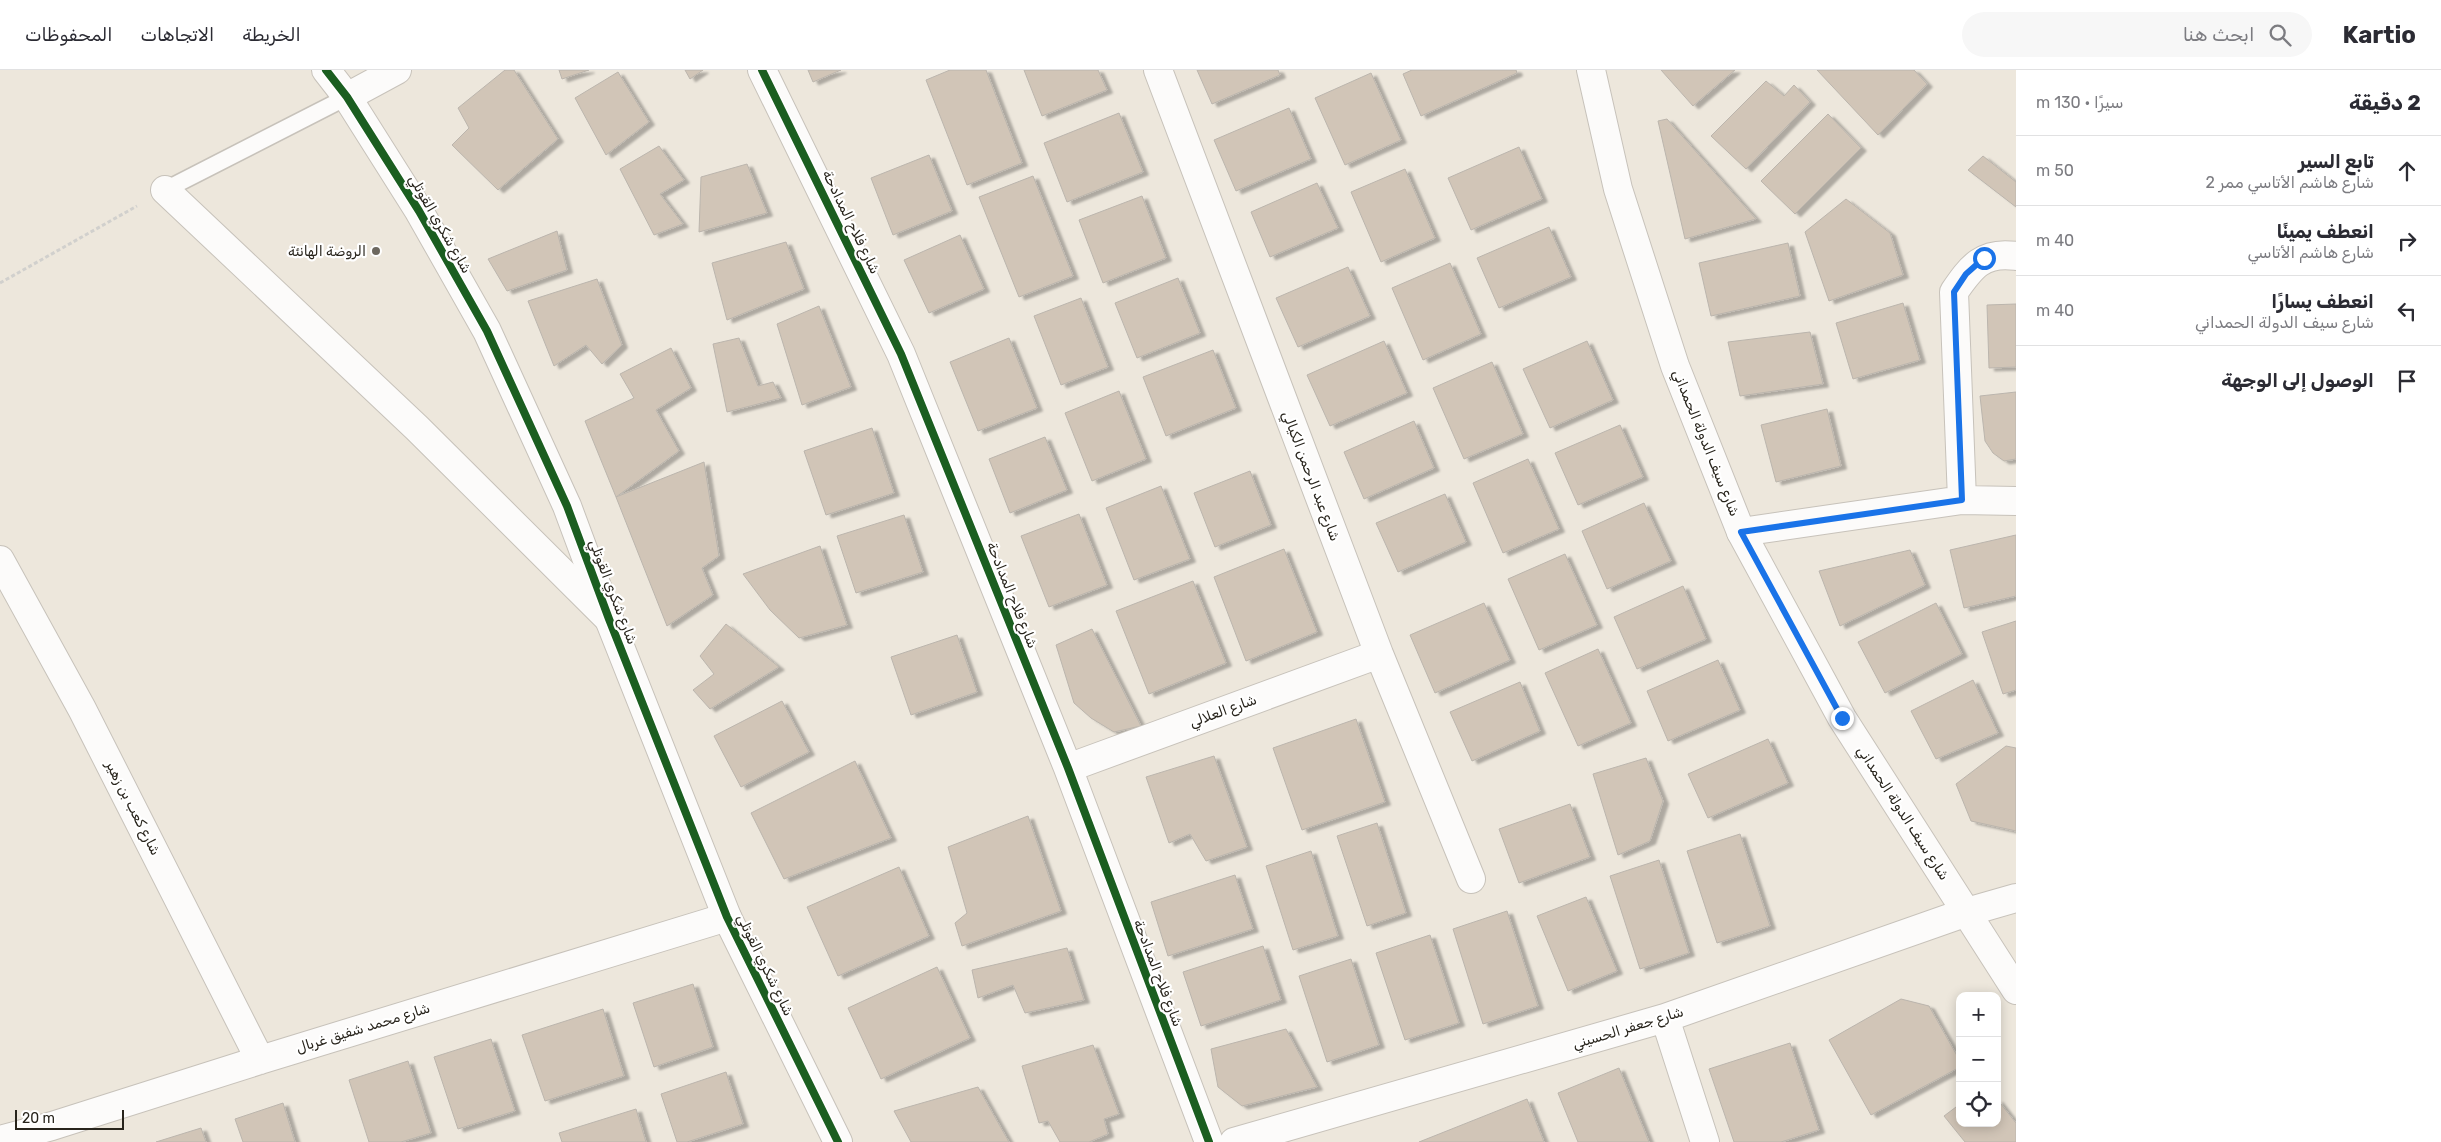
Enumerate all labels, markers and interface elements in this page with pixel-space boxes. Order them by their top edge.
search box [1962,12,2312,57]
icon: search [2266,21,2294,49]
text: Kartio [2342,21,2416,49]
text: ابحث هنا [2183,23,2254,46]
text: المحفوظات [25,24,112,46]
text: الاتجاهات [140,24,214,46]
text: الخريطة [242,24,301,46]
text: 2 دقيقة [2349,90,2421,115]
text: سيرًا · 130 m [2036,93,2123,112]
text: تابع السير [2298,150,2374,173]
icon: ahead [2393,157,2421,185]
text: 50 m [2036,161,2074,180]
street label: شارع فلاح المدادحة [817,167,883,277]
street label: شارع شكري القوتلي [403,172,475,277]
text: شارع هاشم الأتاسي ممر 2 [2206,173,2374,192]
text: انعطف يمينًا [2277,220,2374,243]
icon: right [2393,227,2421,255]
text: 40 m [2036,231,2074,250]
place label: الروضة الهانئة [288,243,366,260]
text: شارع هاشم الأتاسي [2248,243,2374,262]
marker: الروضة الهانئة [370,245,382,257]
route start [1973,247,1996,270]
text: انعطف يسارًا [2271,290,2374,313]
icon: left [2393,297,2421,325]
text: 40 m [2036,301,2074,320]
text: شارع سيف الدولة الحمداني [2195,313,2374,332]
street label: شارع سيف الدولة الحمداني [1667,367,1743,520]
icon: arrive [2393,367,2421,395]
text: الوصول إلى الوجهة [2221,369,2374,392]
street label: شارع عبد الرحمن الكيالي [1276,409,1344,544]
street label: شارع شكري القوتلي [583,537,641,648]
street label: شارع فلاح المدادحة [981,539,1041,651]
street label: شارع العلالي [1187,691,1260,733]
route end [1831,707,1854,730]
street label: شارع سيف الدولة الحمداني [1852,743,1953,884]
street label: شارع كعب بن زهير [100,757,164,859]
street label: شارع شكري القوتلي [731,911,797,1019]
street label: شارع فلاح المدادحة [1128,917,1186,1030]
map controls [1956,992,2001,1127]
button: + [1956,992,2001,1037]
street label: شارع محمد شفيق غربال [294,1000,433,1058]
street label: شارع جعفر الحسيني [1571,1003,1686,1055]
button: − [1956,1037,2001,1082]
button: locate [1956,1082,2001,1127]
scale bar [15,1107,124,1130]
text: 20 m [22,1110,55,1127]

